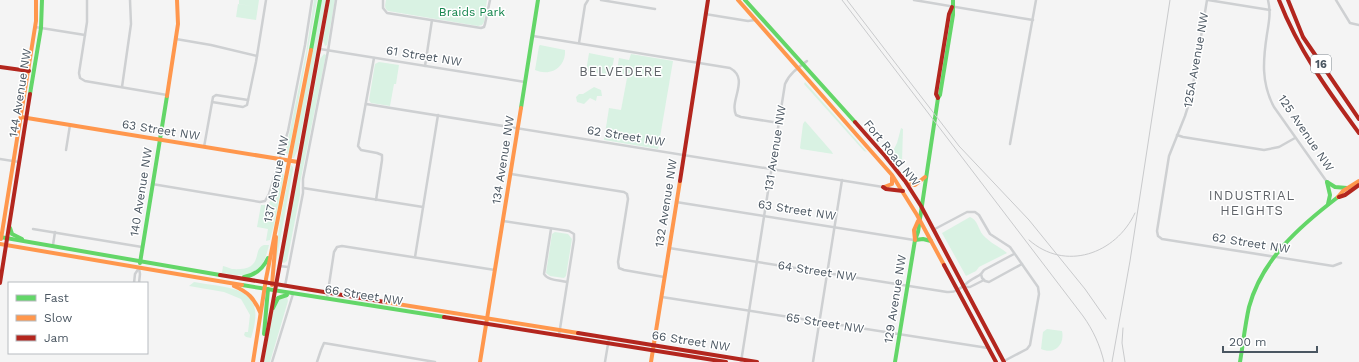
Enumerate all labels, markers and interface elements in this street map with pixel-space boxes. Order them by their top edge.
park label: Braids Park [439,5,505,19]
street label: 125A Avenue NW [1181,11,1211,109]
street label: 61 Street NW [385,43,463,69]
street label: 144 Avenue NW [6,47,34,138]
road number: 16 [1311,55,1331,73]
district label: BELVEDERE [579,64,663,79]
street label: 125 Avenue NW [1275,92,1337,174]
street label: 131 Avenue NW [761,104,789,192]
street label: 134 Avenue NW [489,114,517,205]
street label: 63 Street NW [121,117,202,143]
street label: Fort Road NW [861,117,923,189]
street label: 62 Street NW [586,123,667,149]
street label: 137 Avenue NW [261,134,291,224]
street label: 140 Avenue NW [127,146,155,238]
street label: 132 Avenue NW [652,157,680,248]
district label: INDUSTRIAL HEIGHTS [1209,188,1295,218]
street label: 63 Street NW [757,197,838,223]
street label: 62 Street NW [1211,230,1292,256]
street label: 129 Avenue NW [881,253,909,344]
street label: 64 Street NW [777,258,858,284]
legend [8,282,148,354]
street label: 66 Street NW [324,282,405,308]
text: Fast [44,291,69,305]
street label: 65 Street NW [785,310,866,336]
text: Slow [44,311,72,325]
street label: 66 Street NW [651,328,732,354]
scale bar [1223,328,1317,354]
text: Jam [44,331,69,345]
text: 200 m [1229,335,1266,349]

